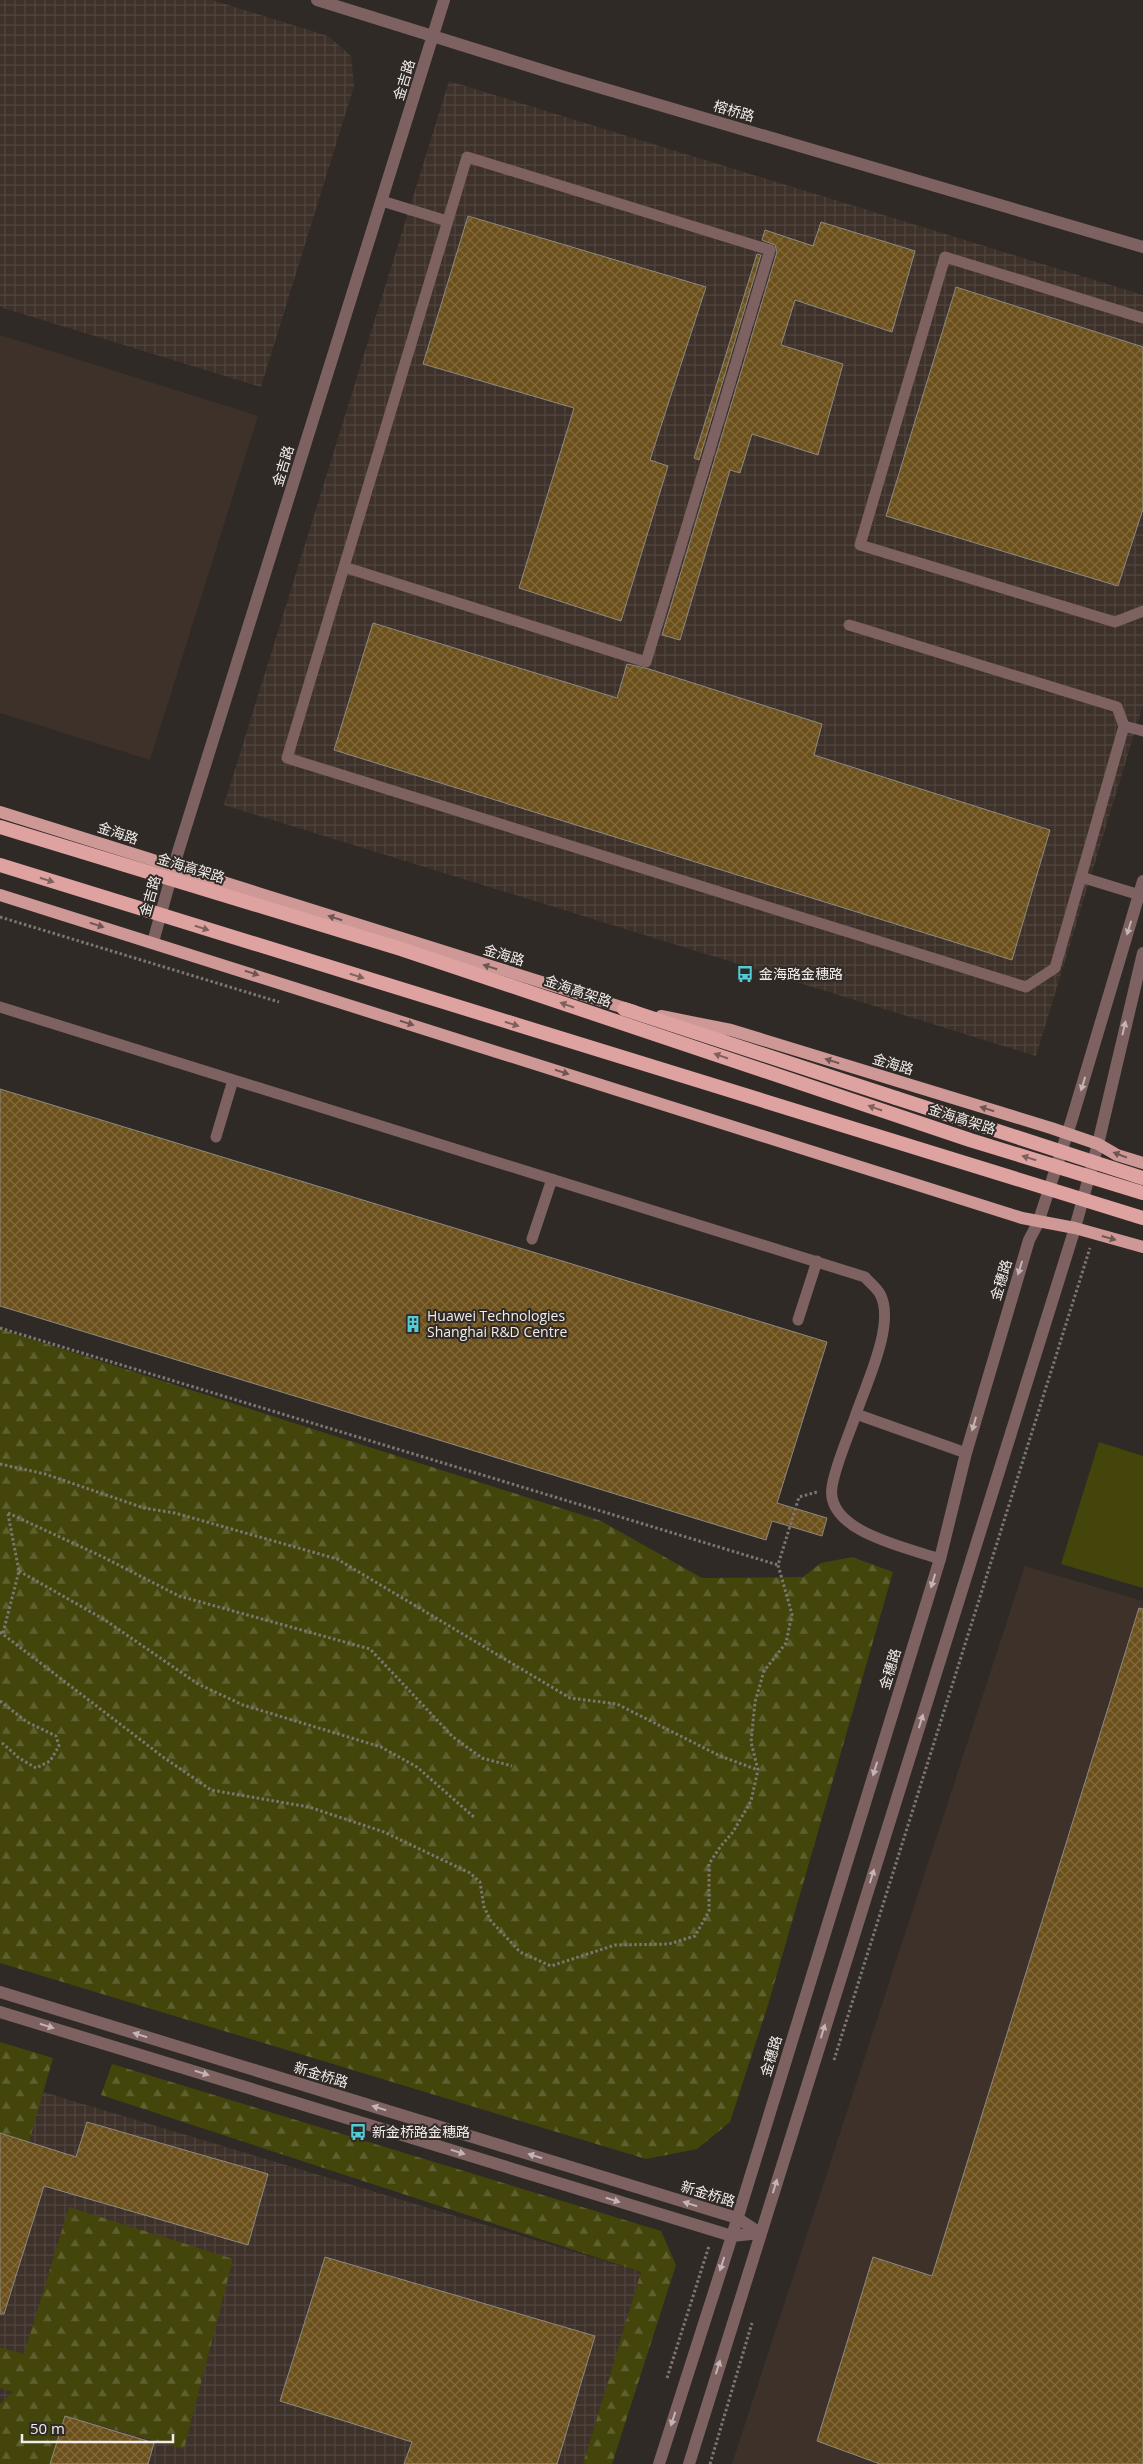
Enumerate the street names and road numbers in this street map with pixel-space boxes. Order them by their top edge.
street label: 金吉路 [388,57,419,103]
street label: 榕桥路 [711,96,757,125]
street label: 金吉路 [267,443,298,489]
street label: 金海路 [95,817,141,848]
street label: 金海高架路 [155,848,227,887]
street label: 金吉路 [135,873,164,919]
street label: 金海路 [481,939,527,970]
street label: 金海高架路 [542,970,614,1011]
street label: 金海路 [870,1048,916,1079]
street label: 金海高架路 [926,1099,998,1138]
street label: 金穗路 [985,1257,1016,1303]
street label: 金穗路 [874,1646,905,1692]
street label: 金穗路 [755,2033,786,2079]
street label: 新金桥路 [292,2057,351,2092]
street label: 新金桥路 [679,2176,738,2211]

